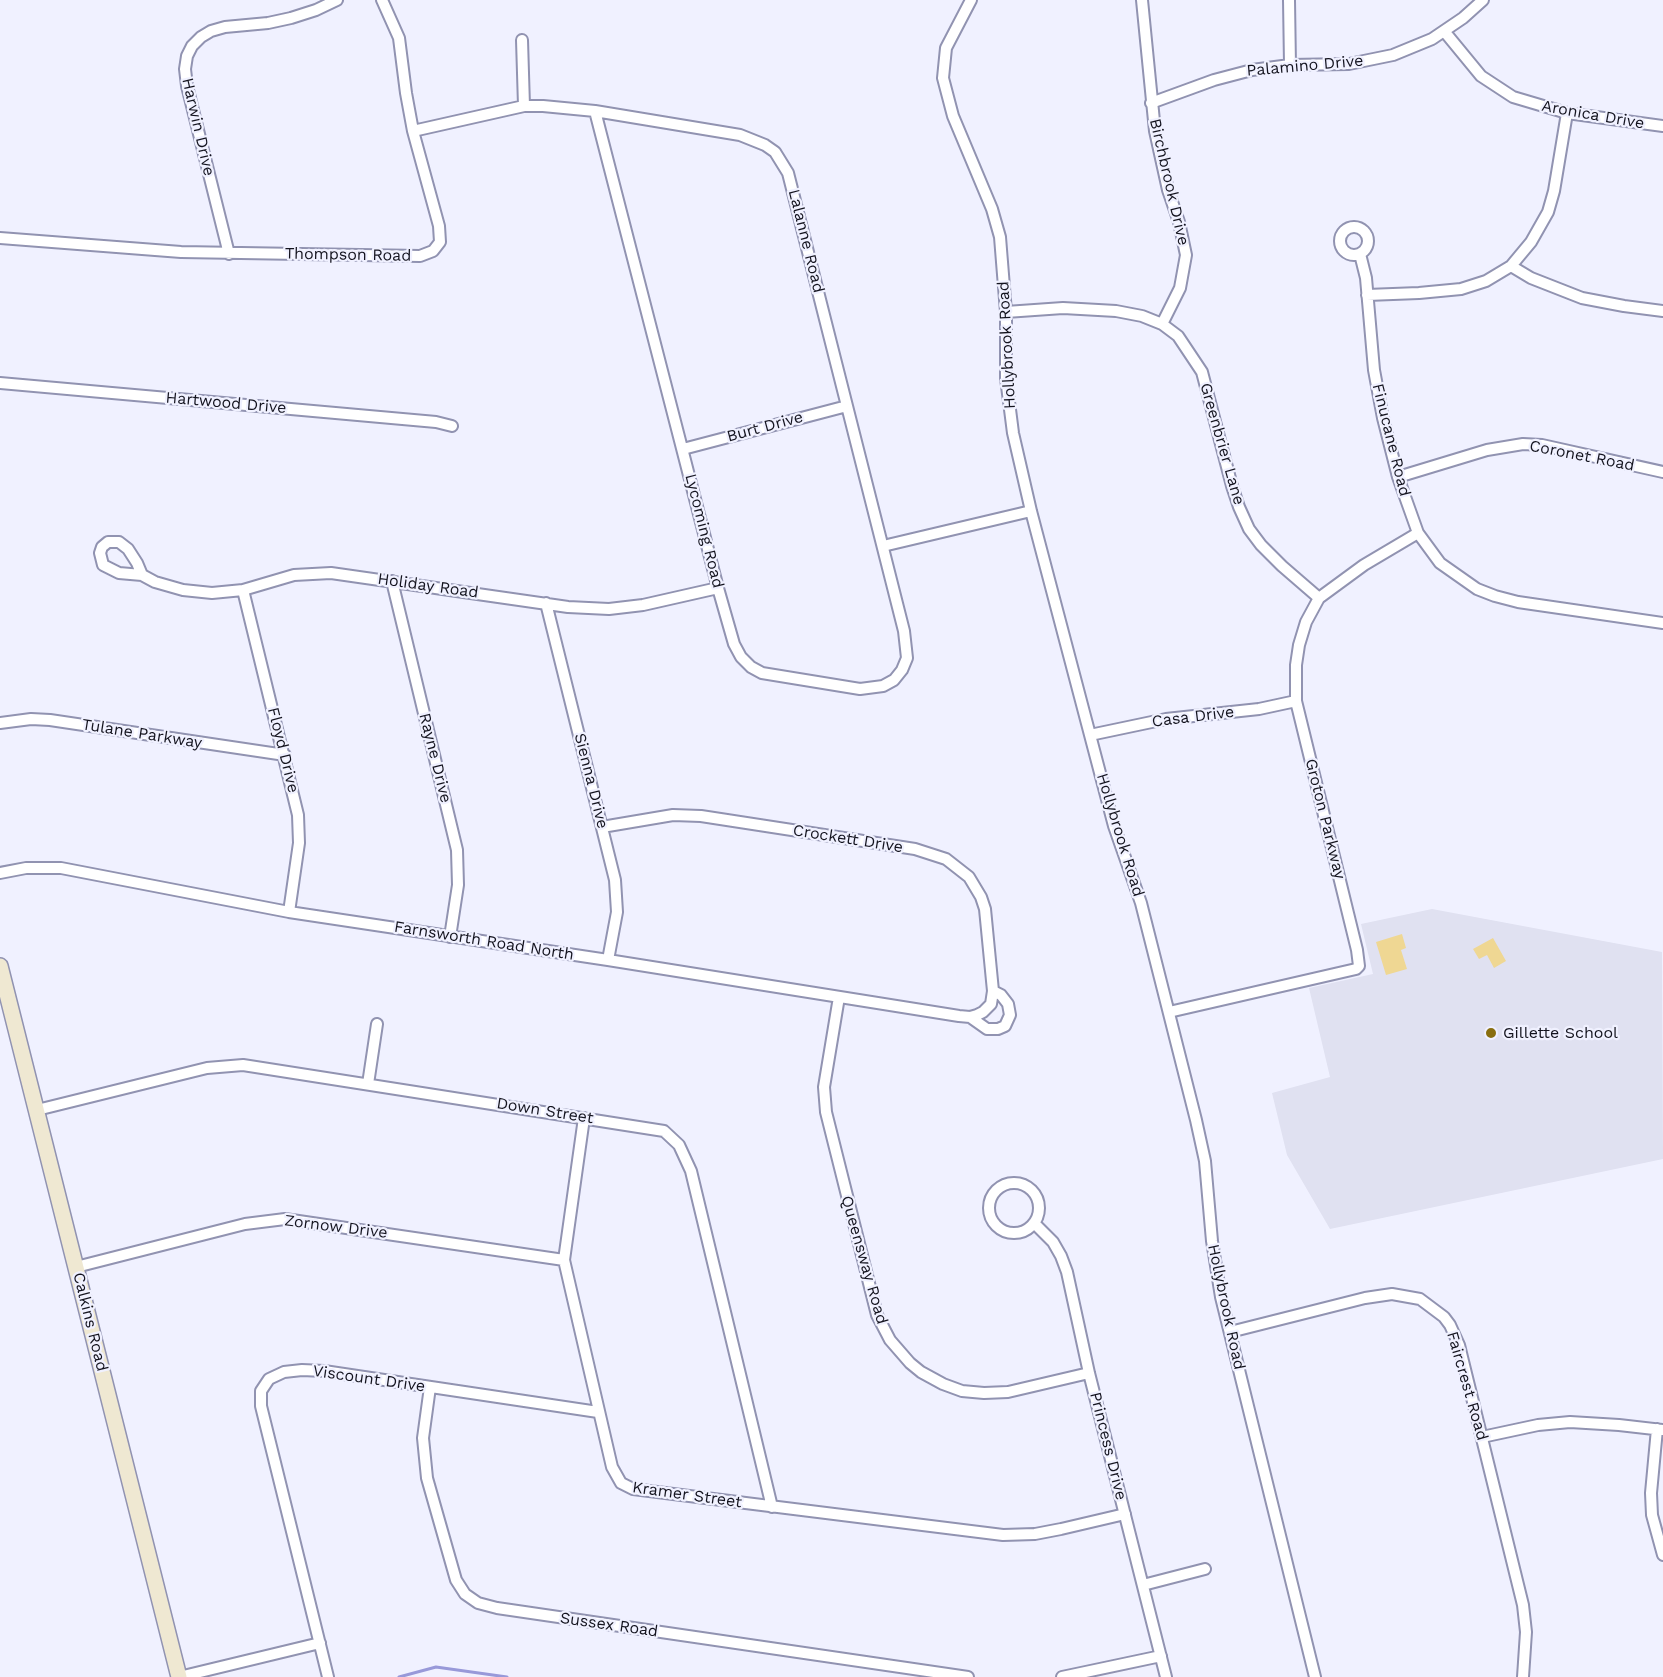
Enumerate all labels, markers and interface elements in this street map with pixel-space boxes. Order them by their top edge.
street label: Palamino Drive [1246,51,1364,81]
street label: Harwin Drive [177,76,219,178]
street label: Aronica Drive [1540,97,1646,133]
street label: Birchbrook Drive [1145,117,1193,247]
street label: Lalanne Road [784,187,828,295]
street label: Thompson Road [285,244,411,266]
street label: Hollybrook Road [994,281,1020,409]
street label: Greenbrier Lane [1195,381,1249,507]
street label: Finucane Road [1368,382,1414,498]
street label: Hartwood Drive [165,388,287,418]
street label: Burt Drive [725,408,805,446]
street label: Coronet Road [1528,436,1636,476]
street label: Lycoming Road [680,472,728,590]
street label: Holiday Road [376,569,480,603]
street label: Casa Drive [1151,702,1235,732]
street label: Floyd Drive [263,705,303,795]
street label: Rayne Drive [415,711,455,805]
street label: Tulane Parkway [80,715,204,753]
street label: Sienna Drive [570,731,612,831]
street label: Groton Parkway [1301,757,1349,881]
street label: Hollybrook Road [1092,771,1148,899]
street label: Crockett Drive [792,821,904,857]
street label: Farnsworth Road North [393,917,575,965]
place label: Gillette School [1503,1023,1618,1043]
marker: Gillette School [1484,1026,1498,1040]
street label: Down Street [495,1094,595,1128]
street label: Queensway Road [836,1194,892,1326]
street label: Zornow Drive [283,1211,389,1243]
street label: Hollybrook Road [1203,1242,1249,1372]
street label: Calkins Road [68,1271,112,1373]
street label: Faircrest Road [1442,1329,1492,1443]
street label: Viscount Drive [312,1362,426,1396]
street label: Princess Drive [1085,1390,1131,1502]
street label: Kramer Street [631,1478,743,1512]
street label: Sussex Road [559,1609,659,1641]

